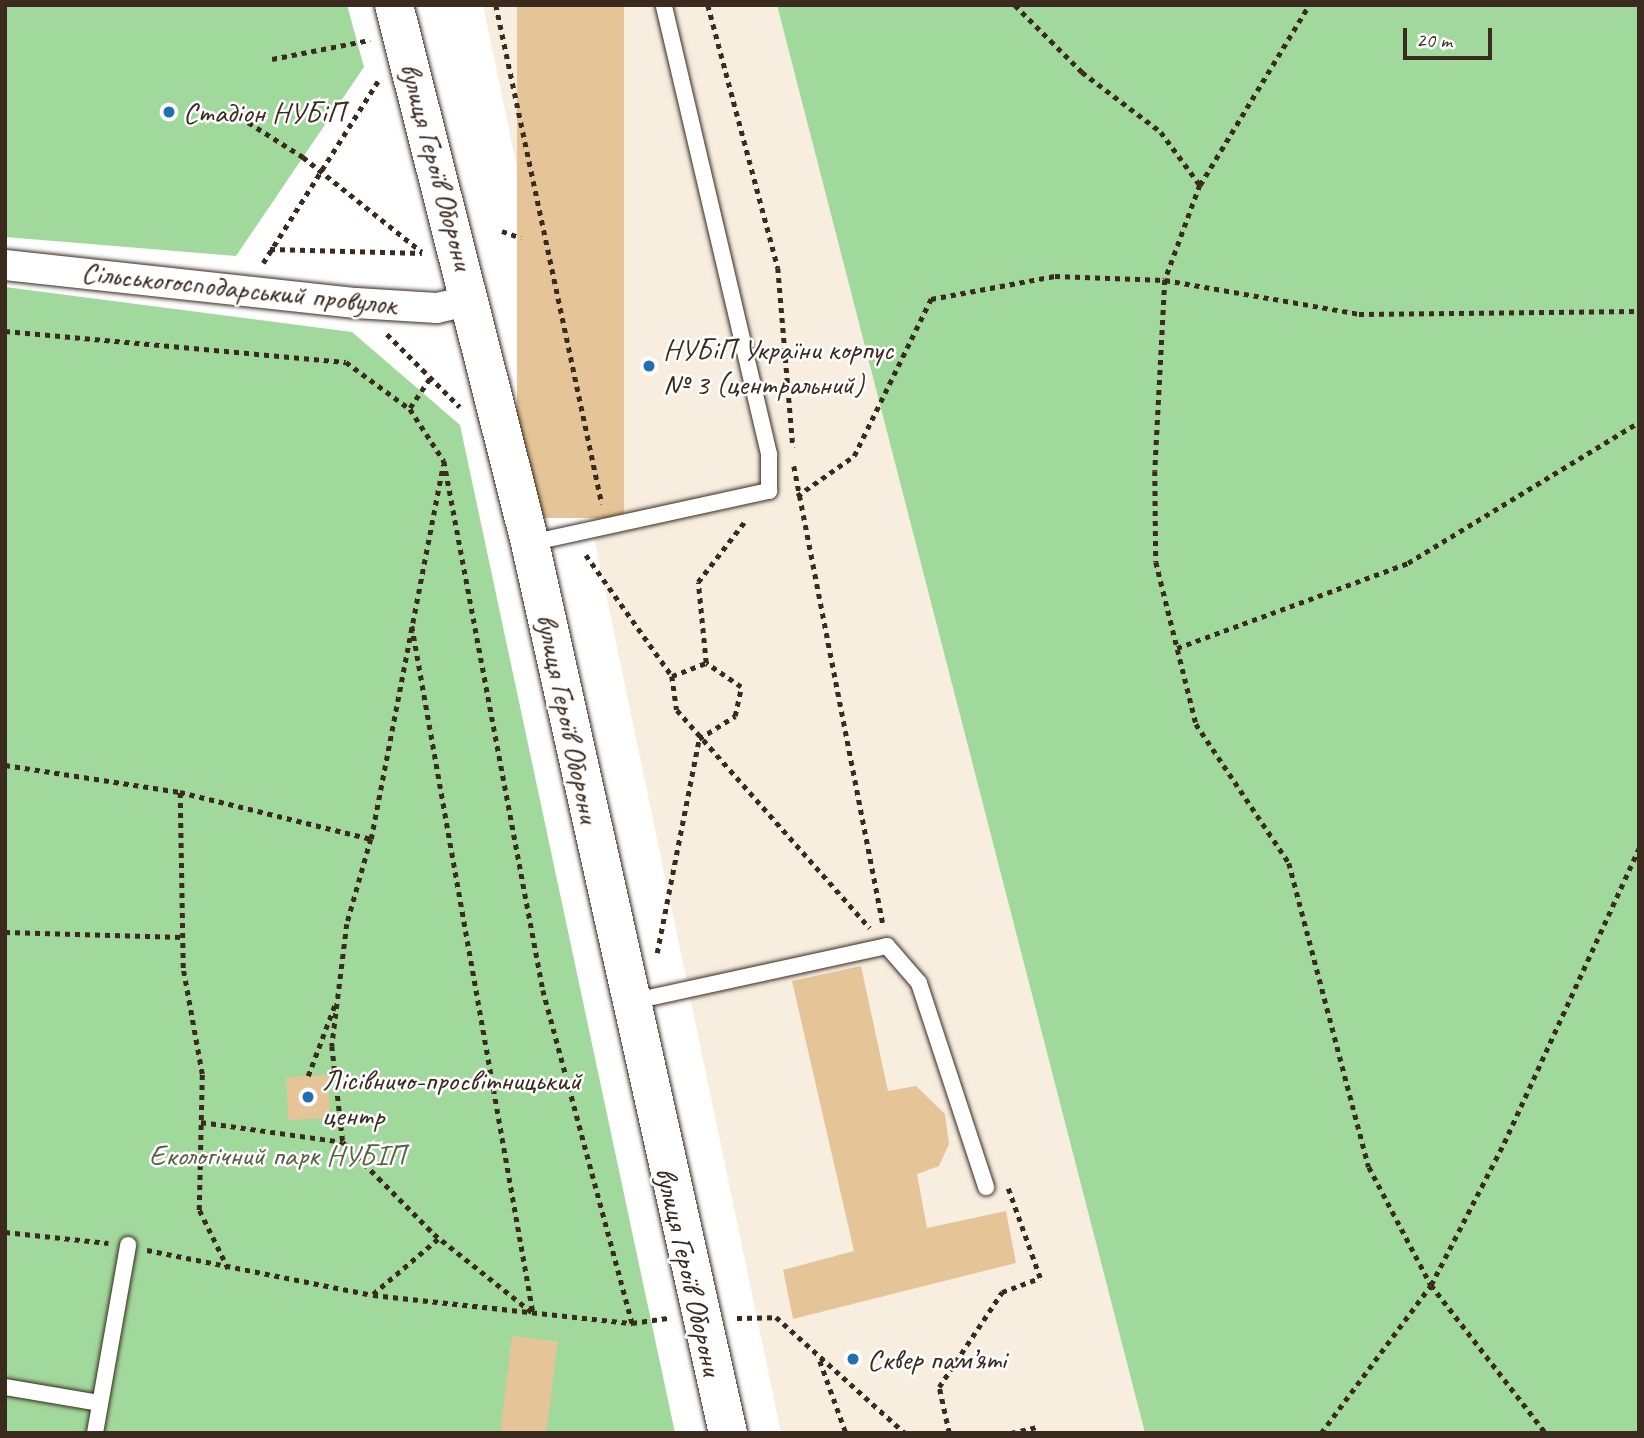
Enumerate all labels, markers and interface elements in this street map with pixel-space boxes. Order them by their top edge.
scale bar [1406,14,1495,58]
text: 20 m [1416,27,1452,53]
street label: вулиця Героїв Оборони [392,58,482,274]
place label: Стадіон НУБіП [183,94,345,130]
marker: Стадіон НУБіП [161,104,177,120]
street label: Сільськогосподарський провулок [80,254,398,322]
place label: НУБіП України корпус № 3 (центральний) [663,331,893,402]
marker: НУБіП України корпус № 3 (центральний) [641,358,657,374]
street label: вулиця Героїв Оборони [528,610,608,826]
place label: Лісівничо-просвітницький центр [322,1062,581,1132]
marker: Лісівничо-просвітницький центр [300,1089,316,1105]
park label: Екологічний парк НУБІП [149,1137,405,1173]
street label: вулиця Героїв Оборони [647,1163,731,1379]
place label: Сквер пам’яті [867,1341,1007,1377]
marker: Сквер пам’яті [845,1351,861,1367]

